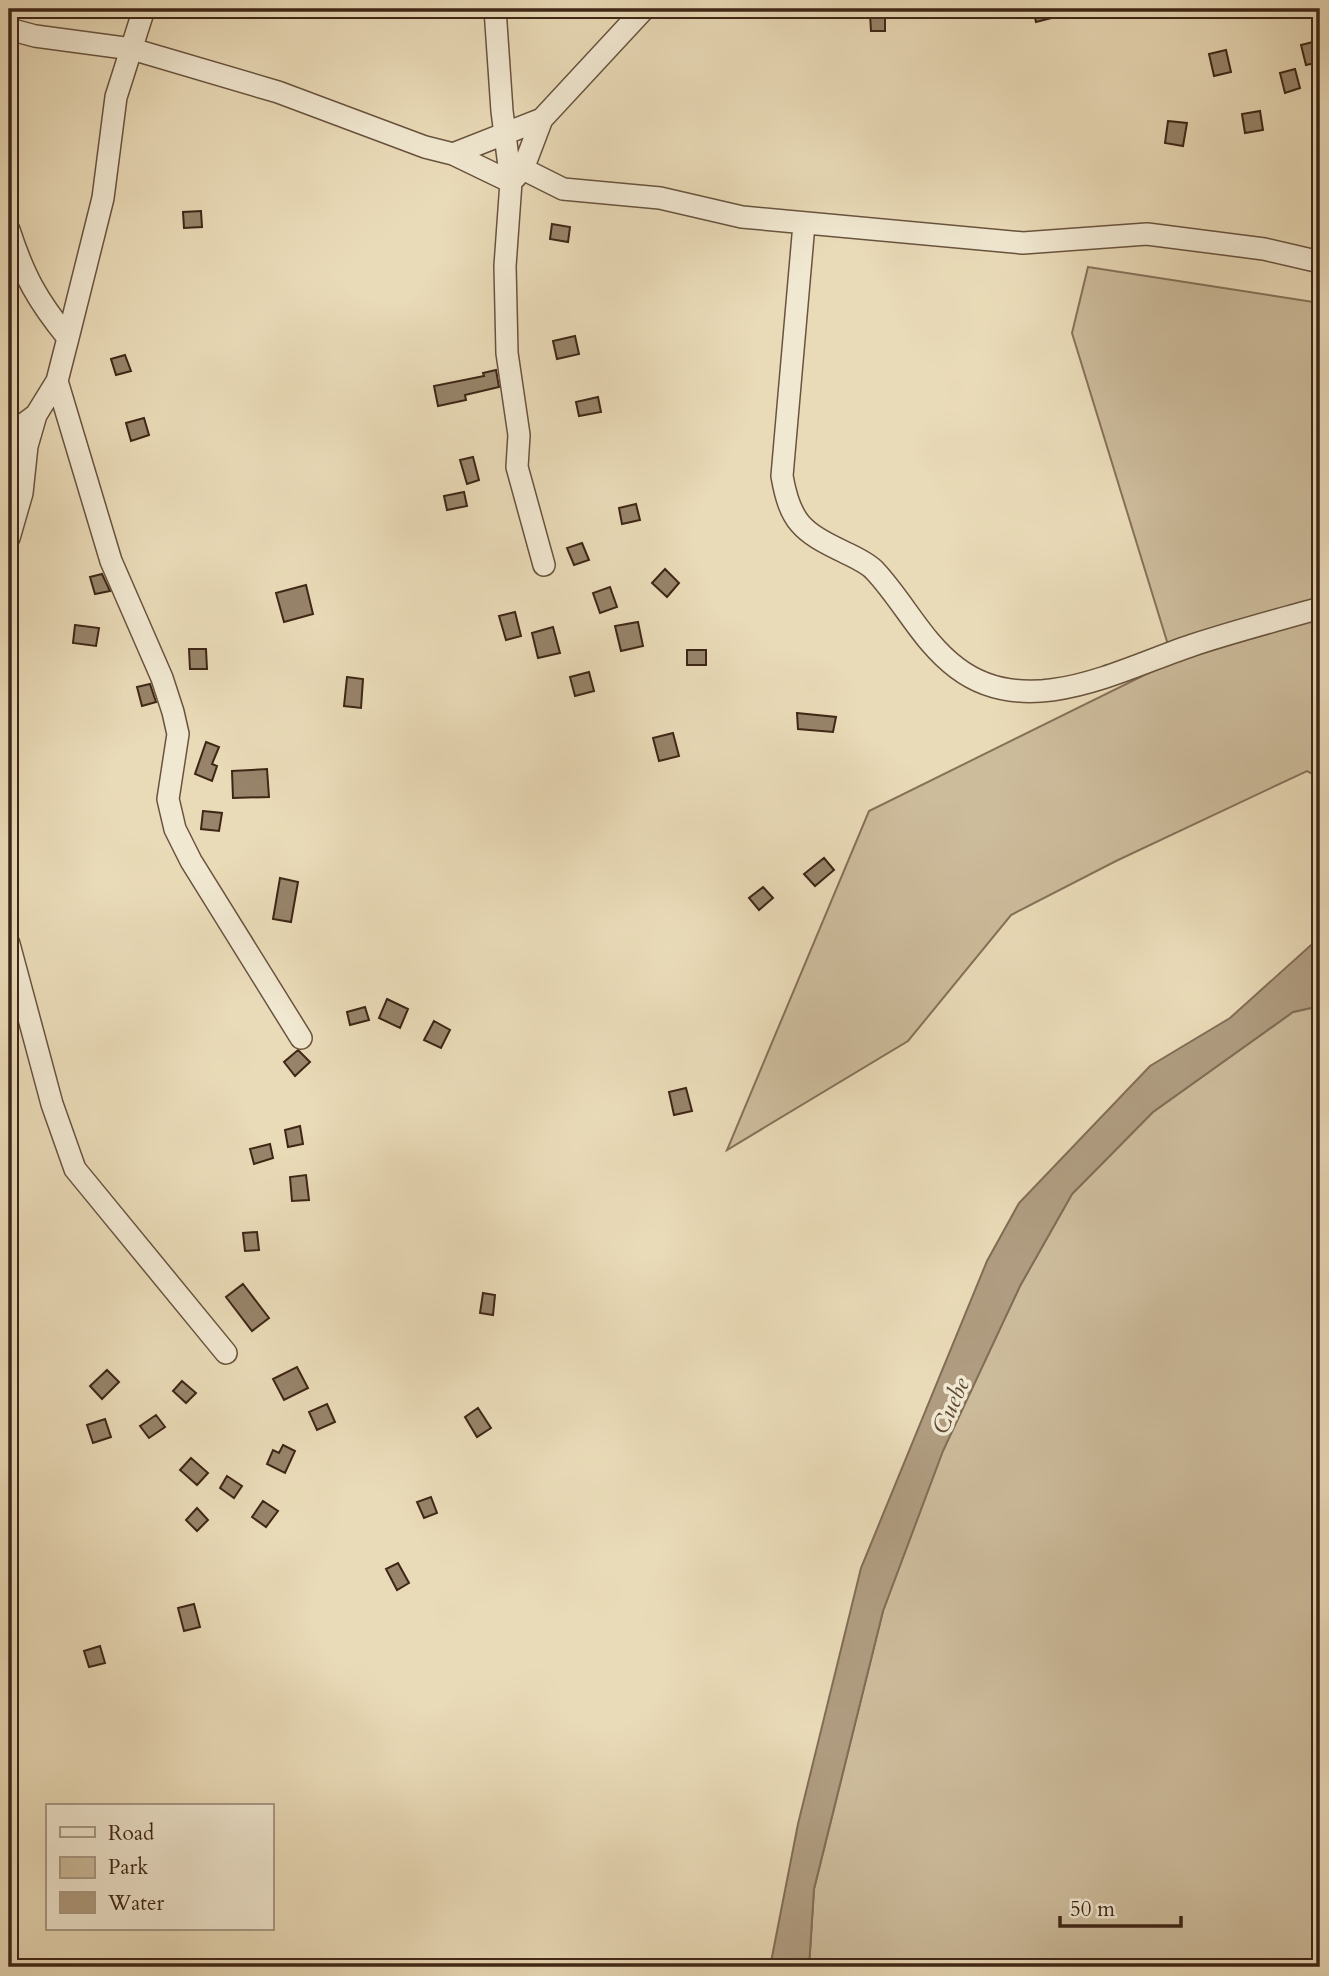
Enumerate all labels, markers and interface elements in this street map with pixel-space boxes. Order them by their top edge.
water label: Cuebe [924,1372,978,1439]
legend [46,1804,273,1930]
text: Road [108,1819,154,1848]
text: Park [108,1853,149,1882]
scale bar [1060,1885,1180,1929]
text: Water [107,1889,164,1918]
text: 50 m [1070,1895,1115,1924]

